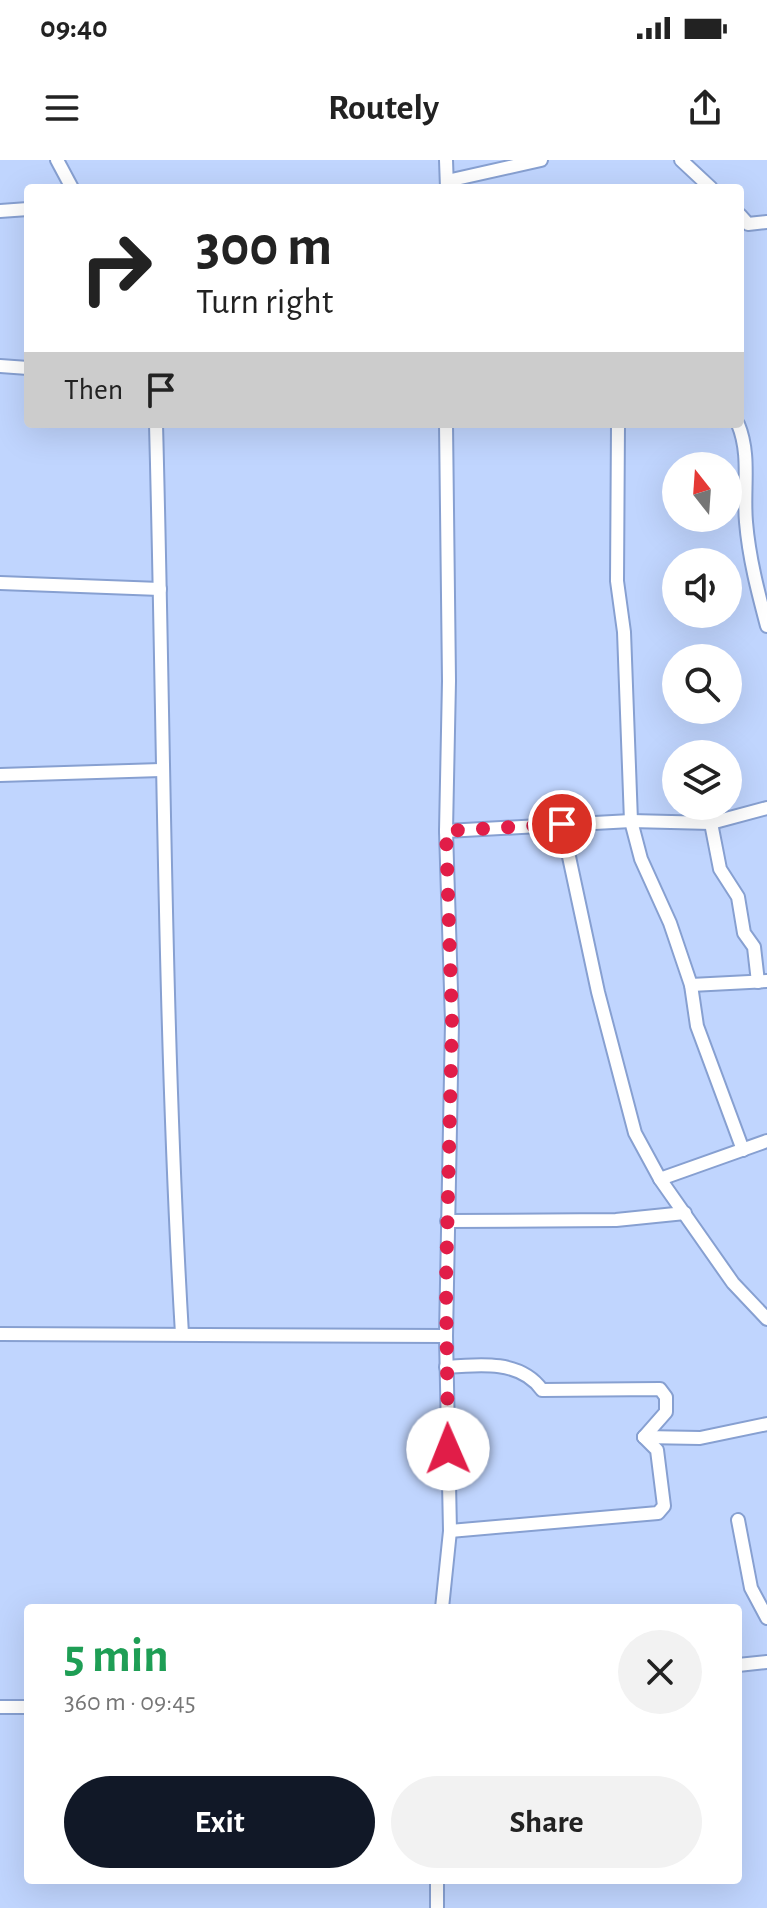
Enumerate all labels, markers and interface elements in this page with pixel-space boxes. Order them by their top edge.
text: 09:40 [40,13,108,43]
icon: menu [40,86,84,130]
icon: share [683,86,727,130]
text: Routely [328,90,439,126]
icon: right [64,216,168,320]
text: 300 m [196,219,332,275]
text: Turn right [196,284,333,320]
icon: arrive [139,368,183,412]
text: Then [64,375,123,405]
north arrow [662,452,742,532]
map controls [662,452,742,820]
button: sound [662,548,742,628]
button: search [662,644,742,724]
button: layers [662,740,742,820]
pin [528,790,596,858]
icon: arrive [540,802,584,846]
position arrow [406,1407,490,1491]
button: close [618,1630,702,1714]
text: 5 min [64,1633,169,1681]
text: 360 m · 09:45 [64,1689,196,1715]
button: Exit [64,1776,375,1868]
button: Share [391,1776,702,1868]

